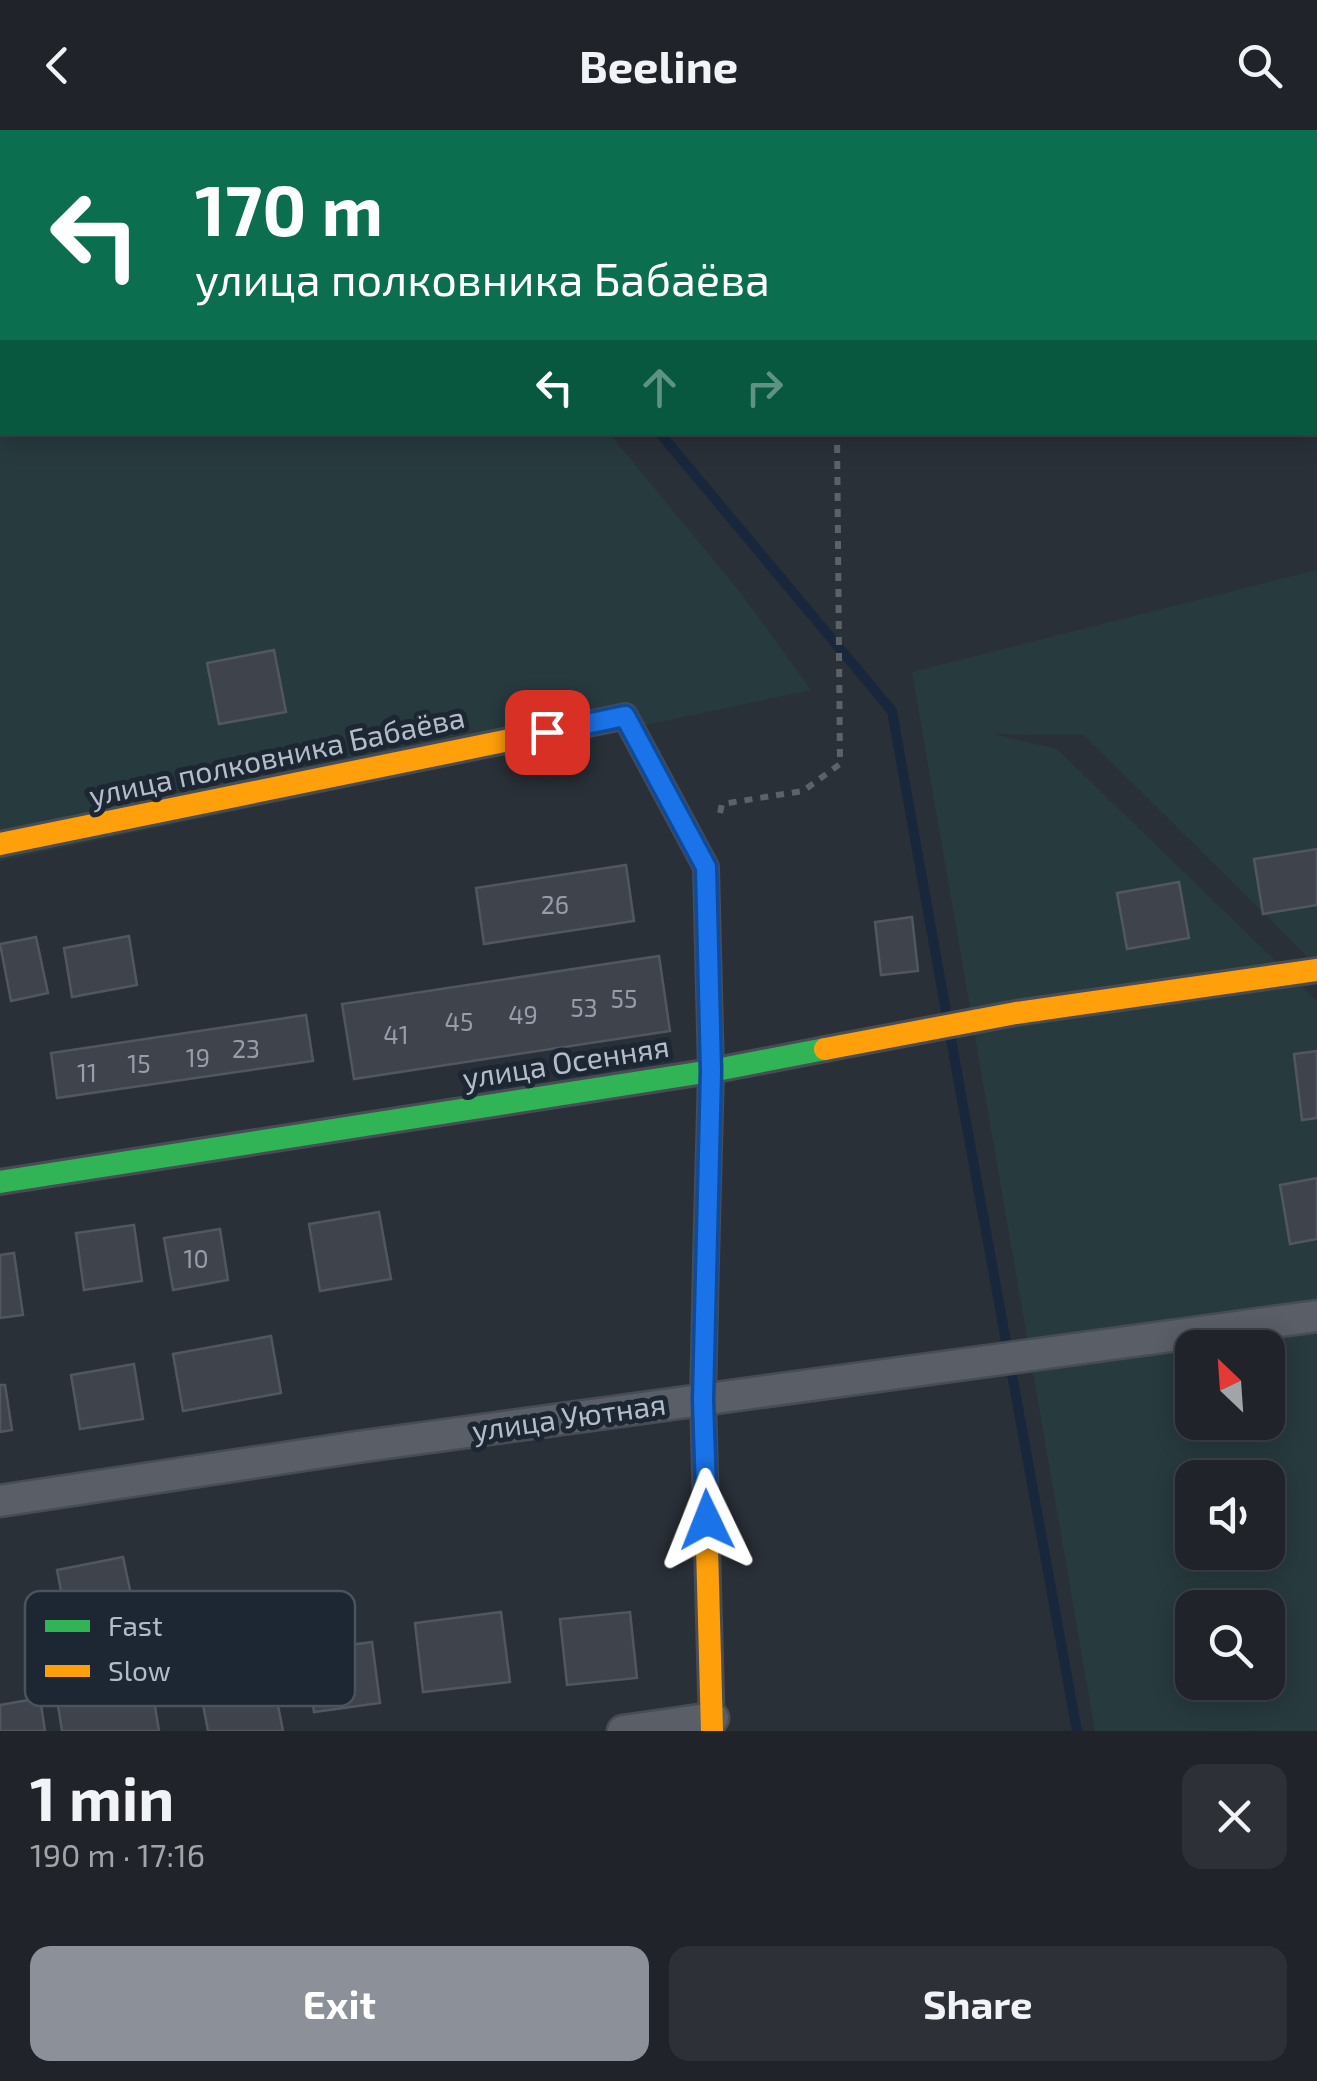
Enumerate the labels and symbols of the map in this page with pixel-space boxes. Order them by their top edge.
pin [505,690,590,775]
street label: улица полковника Бабаёва [85,698,468,813]
house number: 26 [541,889,569,919]
house number: 55 [611,983,637,1013]
house number: 53 [570,992,598,1022]
house number: 49 [508,999,538,1029]
house number: 45 [445,1006,473,1036]
house number: 41 [383,1019,409,1049]
street label: улица Осенняя [460,1027,672,1096]
house number: 23 [232,1033,260,1063]
house number: 19 [186,1042,210,1072]
house number: 15 [127,1048,151,1078]
house number: 11 [77,1057,97,1087]
house number: 10 [183,1243,209,1273]
north arrow [1175,1330,1285,1440]
street label: улица Уютная [469,1385,668,1448]
position arrow [655,1468,759,1572]
legend [25,1591,355,1706]
text: Fast [108,1608,163,1642]
text: Slow [108,1653,171,1687]

